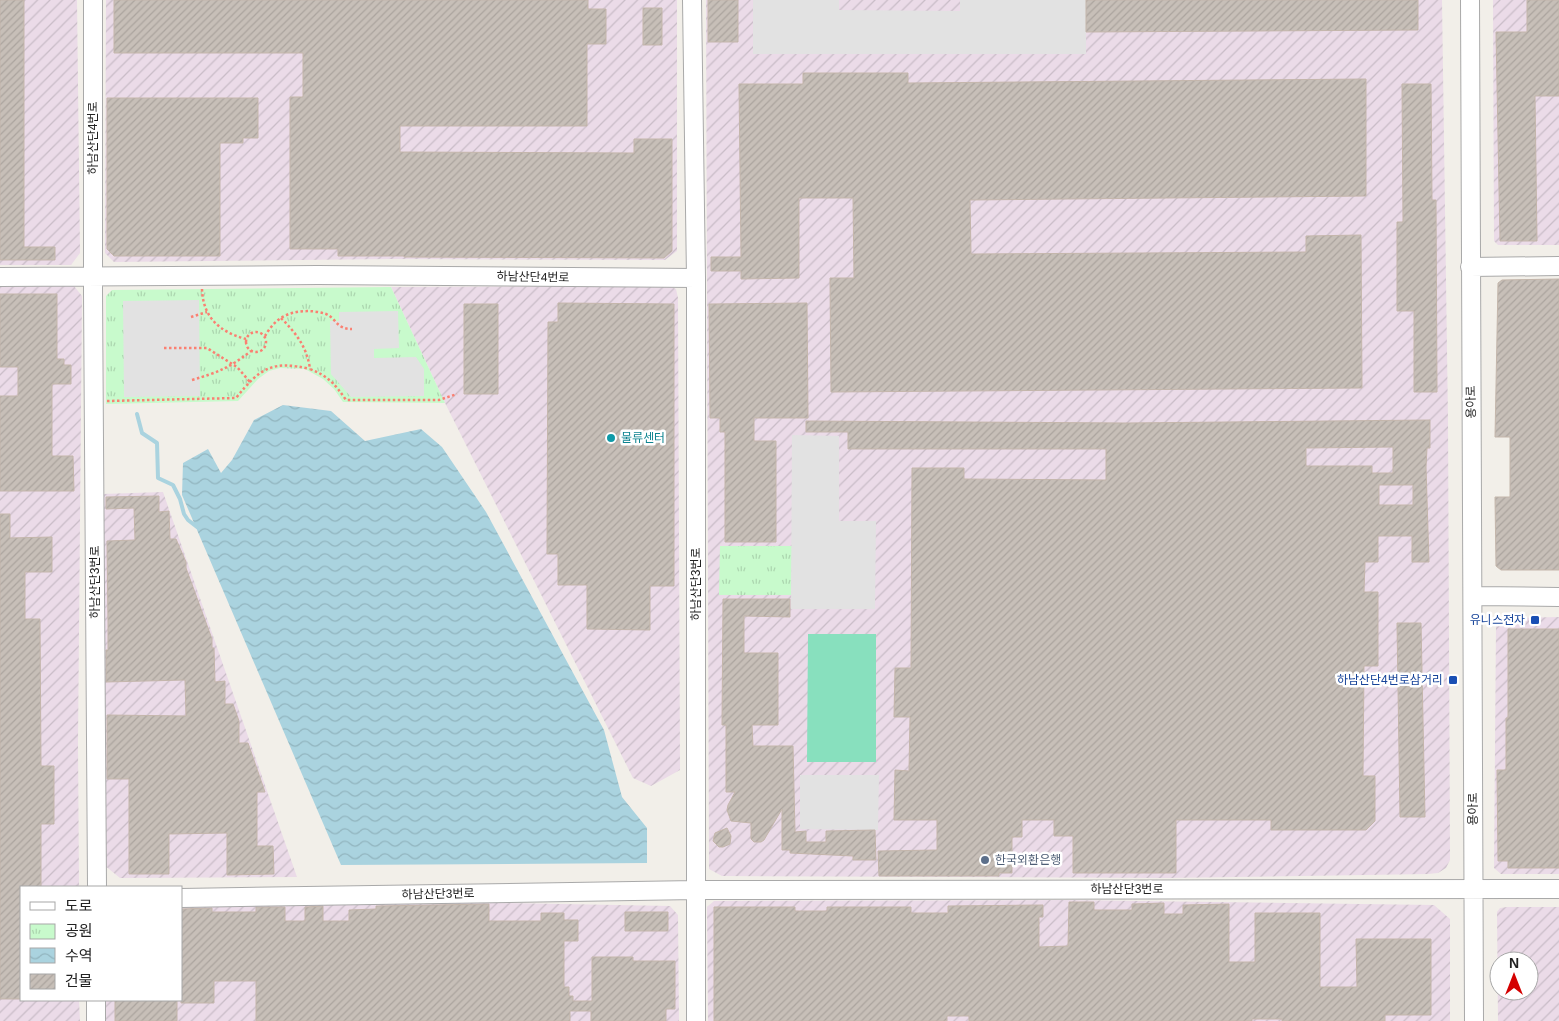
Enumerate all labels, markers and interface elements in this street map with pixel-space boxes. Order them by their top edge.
street label: 하남산단4번로 [86,102,100,174]
street label: 하남산단4번로 [496,269,570,285]
street label: 용아로 [1464,385,1478,419]
place label: 물류센터 [621,431,665,445]
marker: 물류센터 [605,432,617,444]
street label: 하남산단3번로 [88,546,102,618]
street label: 하남산단3번로 [689,548,703,620]
place label: 유니스전자 [1470,613,1525,627]
marker: 유니스전자 [1529,614,1541,626]
place label: 하남산단4번로삼거리 [1337,673,1443,687]
marker: 하남산단4번로삼거리 [1447,674,1459,686]
street label: 용아로 [1466,792,1480,826]
place label: 한국외환은행 [995,853,1061,867]
marker: 한국외환은행 [979,854,991,866]
street label: 하남산단3번로 [1091,882,1163,896]
legend [20,886,182,1001]
street label: 하남산단3번로 [401,886,475,902]
text: 도로 [65,897,93,914]
text: 공원 [65,922,93,939]
text: 수역 [65,947,93,964]
north arrow [1489,951,1539,1001]
text: N [1509,955,1519,971]
text: 건물 [65,972,93,989]

